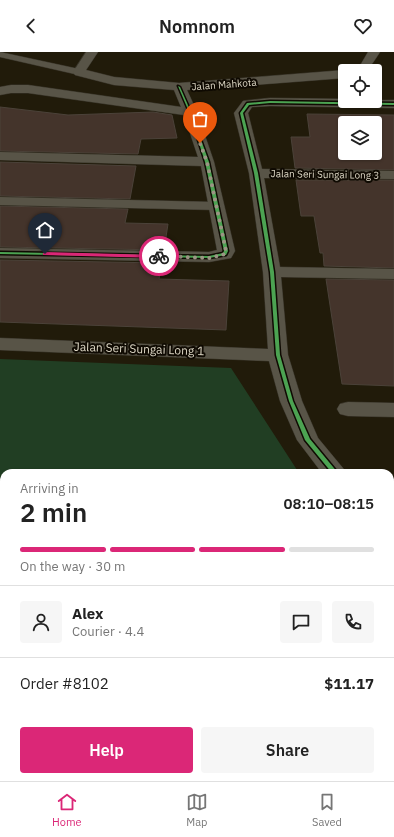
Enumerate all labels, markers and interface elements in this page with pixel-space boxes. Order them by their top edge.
icon: back [20,15,42,37]
text: Nomnom [159,15,235,38]
icon: heart [352,15,374,37]
map controls [338,64,382,160]
button: locate [338,64,382,108]
street label: Jalan Mahkota [191,76,258,93]
pin [183,102,217,143]
icon: bag [189,108,211,130]
button: layers [338,116,382,160]
street label: Jalan Seri Sungai Long 3 [270,167,380,182]
pin [28,213,62,254]
icon: home [34,219,56,241]
courier [139,236,179,276]
icon: bike [148,245,170,267]
street label: Jalan Seri Sungai Long 1 [73,339,205,358]
text: Arriving in [20,480,79,497]
text: 08:10–08:15 [284,494,374,513]
text: 2 min [20,495,87,529]
text: On the way · 30 m [20,558,125,575]
button: person [20,601,62,643]
button: chat [280,601,322,643]
button: phone [332,601,374,643]
text: Alex [72,604,103,623]
text: Courier · 4.4 [72,623,144,640]
text: Order #8102 [20,674,109,693]
text: $11.17 [324,674,374,693]
button: Help [20,727,193,773]
button: Share [201,727,374,773]
tab: Home [52,791,82,829]
tab: Map [186,791,208,829]
tab: Saved [312,791,342,829]

